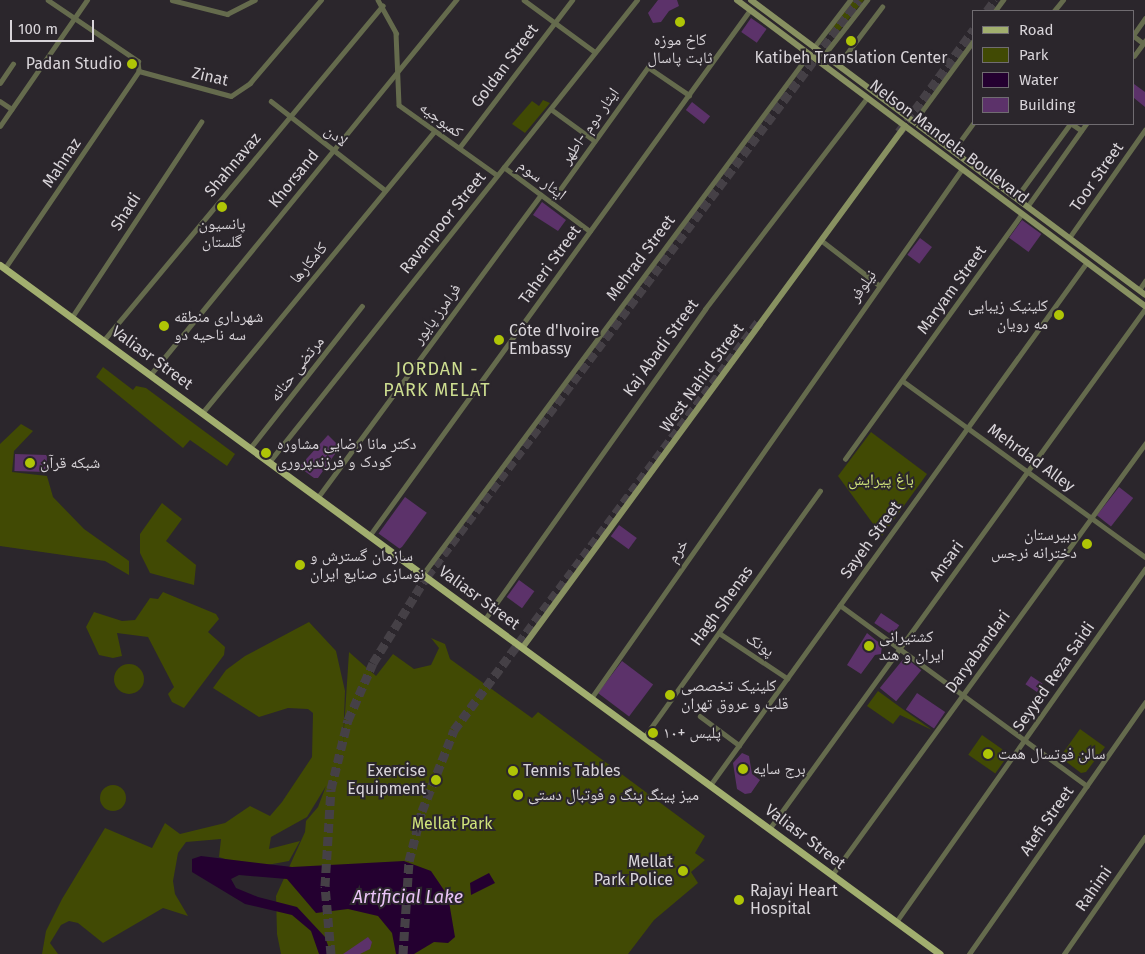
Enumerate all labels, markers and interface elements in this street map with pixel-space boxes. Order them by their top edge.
scale bar [12,10,96,42]
legend [972,10,1135,125]
marker: کاخ موزه ثابت پاسال [674,16,686,28]
text: 100 m [18,20,58,38]
street label: Goldan Street [467,21,543,111]
text: Road [1019,21,1054,39]
place label: کاخ موزه ثابت پاسال [648,30,712,68]
marker: Katibeh Translation Center [845,35,857,47]
text: Park [1019,46,1049,64]
place label: Katibeh Translation Center [755,48,947,68]
place label: Padan Studio [26,54,122,74]
marker: Padan Studio [126,58,138,70]
street label: Zinat [190,64,230,90]
text: Water [1019,71,1058,89]
street label: Nelson Mandela Boulevard [866,76,1032,208]
street label: ایثار دوم -اطهر [557,84,623,168]
text: Building [1019,96,1075,114]
street label: کمبوجیه [416,98,466,142]
street label: لادن [321,121,351,151]
street label: Shahnavaz [201,129,265,201]
street label: Mahnaz [38,135,86,191]
street label: Toor Street [1066,139,1128,215]
street label: Khorsand [265,146,323,212]
street label: ایثار سوم [514,156,570,204]
street label: Ravanpoor Street [396,168,490,278]
street label: Shadi [107,190,145,234]
marker: پانسیون گلستان [216,201,228,213]
street label: Mehrad Street [603,211,679,305]
place label: پانسیون گلستان [198,214,246,252]
street label: Taheri Street [515,222,585,308]
street label: کامکارها [286,239,332,287]
street label: Maryam Street [913,242,991,338]
street label: نیلوفر [845,266,881,306]
street label: فرامرز پایور [409,280,465,348]
street label: Kaj Abadi Street [619,296,703,400]
place label: کلینیک زیبایی مه رویان [968,296,1048,334]
place label: شهرداری منطقه سه ناحیه دو [174,307,263,345]
marker: کلینیک زیبایی مه رویان [1052,308,1066,322]
marker: شهرداری منطقه سه ناحیه دو [158,320,170,332]
street label: West Nahid Street [656,320,748,436]
place label: Côte d'Ivoire Embassy [509,321,599,359]
street label: Valiasr Street [108,322,196,394]
street label: مرتضی حنانه [266,333,328,405]
marker: Côte d'Ivoire Embassy [493,334,505,346]
district label: JORDAN - PARK MELAT [382,359,492,402]
street label: Mehrdad Alley [984,420,1078,496]
place label: دکتر مانا رضایی مشاوره کودک و فرزندپروری [277,434,416,472]
marker: دکتر مانا رضایی مشاوره کودک و فرزندپروری [259,446,273,460]
place label: شبکه قرآن [40,453,100,473]
marker: شبکه قرآن [24,457,36,469]
park label: باغ پیرایش [848,470,914,490]
street label: Sayeh Street [837,498,905,582]
place label: دبیرستان دخترانه نرجس [991,525,1077,563]
street label: خرم [663,535,693,567]
street label: Ansari [926,537,968,585]
marker: دبیرستان دخترانه نرجس [1081,538,1093,550]
place label: سازمان گسترش و نوسازی صنایع ایران [310,546,424,584]
marker: سازمان گسترش و نوسازی صنایع ایران [294,559,306,571]
street label: Valiasr Street [435,562,523,634]
street label: Hagh Shenas [687,563,757,649]
street label: Daryabandari [942,607,1014,697]
street label: Seyyed Reza Saidi [1009,619,1099,735]
place label: کشتیرانی ایران و هند [879,627,944,665]
street label: پونک [742,629,778,661]
marker: کشتیرانی ایران و هند [863,640,875,652]
place label: کلینیک تخصصی قلب و عروق تهران [681,676,789,714]
marker: کلینیک تخصصی قلب و عروق تهران [663,688,677,702]
place label: پلیس +۱۰ [663,723,721,743]
marker: پلیس +۱۰ [647,727,659,739]
place label: سالن فوتسال همت [998,744,1105,764]
marker: سالن فوتسال همت [982,748,994,760]
place label: برج سایه [753,759,806,779]
place label: Exercise Equipment [347,761,426,799]
place label: Tennis Tables [523,761,621,781]
marker: برج سایه [737,763,749,775]
marker: Tennis Tables [507,765,519,777]
marker: Exercise Equipment [430,774,442,786]
street label: Atefi Street [1016,783,1078,859]
place label: میز پینگ پنگ و فوتبال دستی [528,785,699,805]
marker: میز پینگ پنگ و فوتبال دستی [512,789,524,801]
street label: Valiasr Street [761,800,849,874]
park label: Mellat Park [412,814,492,834]
place label: Mellat Park Police [594,852,673,890]
street label: Rahimi [1072,863,1116,915]
marker: Mellat Park Police [677,865,689,877]
place label: Rajayi Heart Hospital [750,881,838,919]
water label: Artificial Lake [353,886,463,908]
marker: Rajayi Heart Hospital [732,893,746,907]

